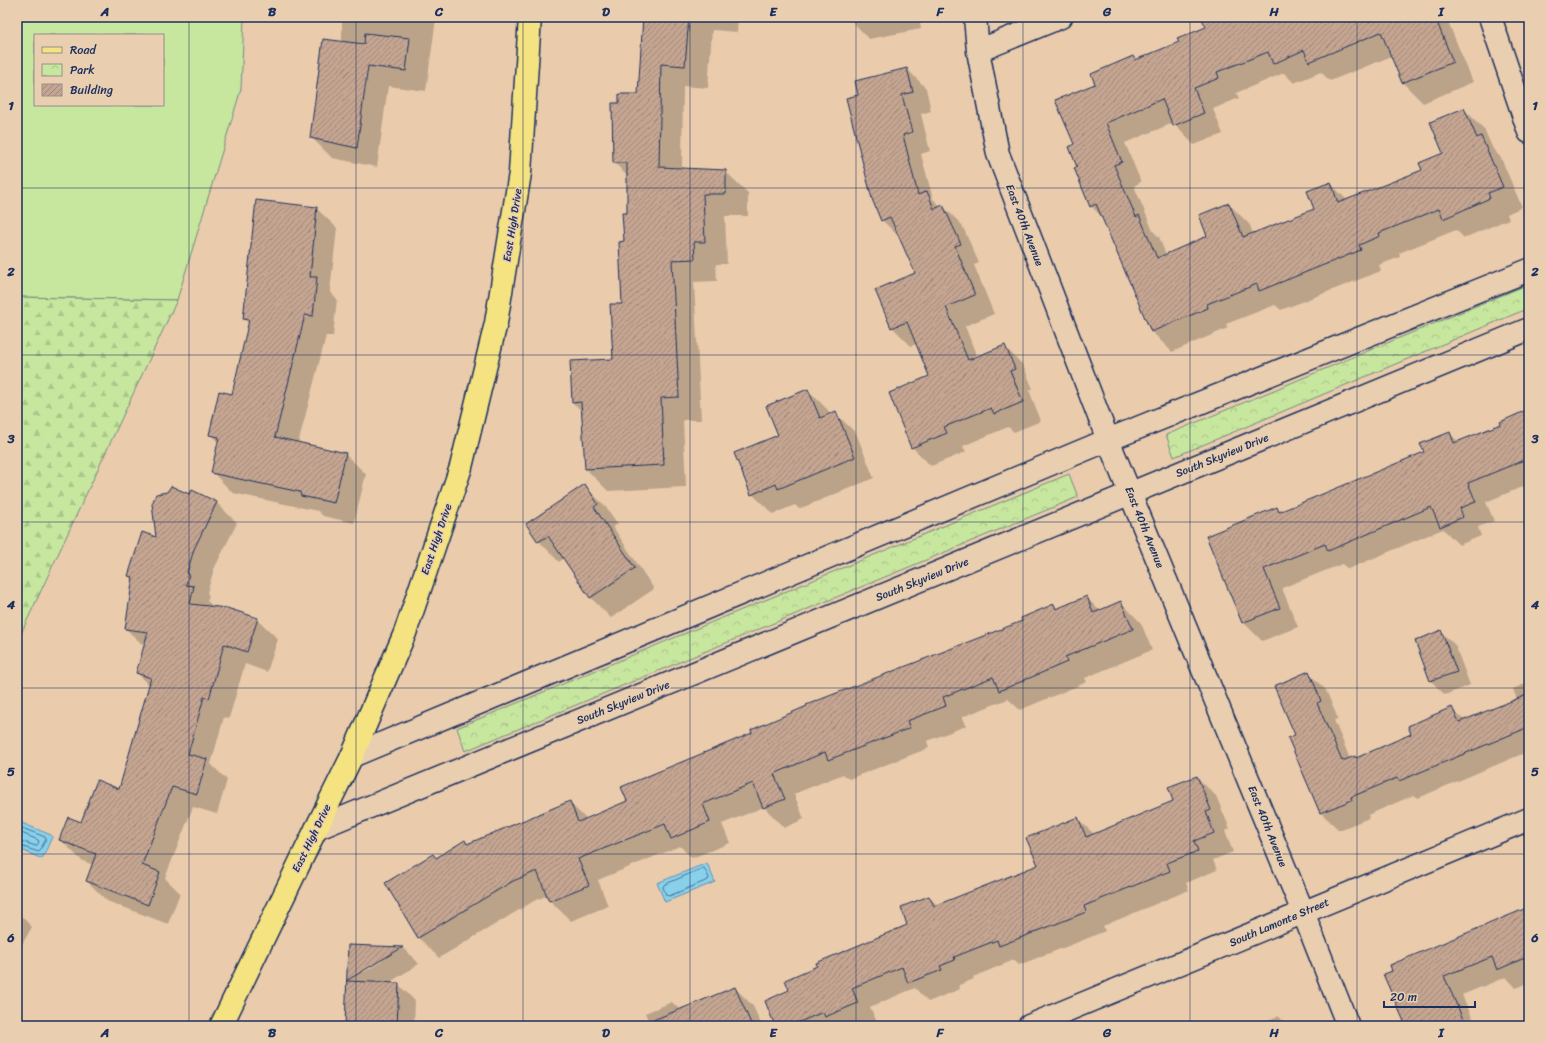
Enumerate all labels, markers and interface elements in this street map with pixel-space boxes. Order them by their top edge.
text: A [100,0,109,23]
text: B [268,0,277,23]
text: C [434,0,444,23]
text: D [602,0,610,23]
text: E [769,0,778,23]
text: F [935,0,944,23]
text: G [1102,0,1112,23]
text: H [1268,0,1279,23]
text: I [1437,0,1445,23]
legend [34,34,164,106]
text: Road [70,39,97,61]
text: Park [70,59,95,81]
text: Building [70,79,113,101]
text: 1 [8,94,14,117]
text: 1 [1532,94,1538,117]
street label: East 40th Avenue [1000,181,1049,270]
street label: East High Drive [497,187,528,263]
text: 2 [6,260,15,283]
text: 2 [1530,260,1539,283]
text: 3 [6,427,15,450]
text: 3 [1530,427,1539,450]
street label: South Skyview Drive [1173,428,1272,483]
street label: East 40th Avenue [1120,484,1170,571]
street label: East High Drive [415,501,458,577]
street label: South Skyview Drive [873,552,972,607]
text: 4 [6,593,16,616]
text: 4 [1530,593,1540,616]
street label: South Skyview Drive [574,675,673,730]
text: 5 [7,760,15,783]
text: 5 [1531,760,1539,783]
street label: East 40th Avenue [1243,783,1293,870]
street label: East High Drive [287,800,336,876]
street label: South Lamonte Street [1226,893,1332,952]
text: 6 [6,926,15,949]
text: 6 [1530,926,1539,949]
scale bar [1384,983,1475,1009]
text: 20 m [1390,986,1417,1008]
text: A [100,1021,109,1043]
text: B [268,1021,277,1043]
text: C [434,1021,444,1043]
text: D [602,1021,610,1043]
text: E [769,1021,778,1043]
text: F [935,1021,944,1043]
text: G [1102,1021,1112,1043]
text: H [1268,1021,1279,1043]
text: I [1437,1021,1445,1043]

